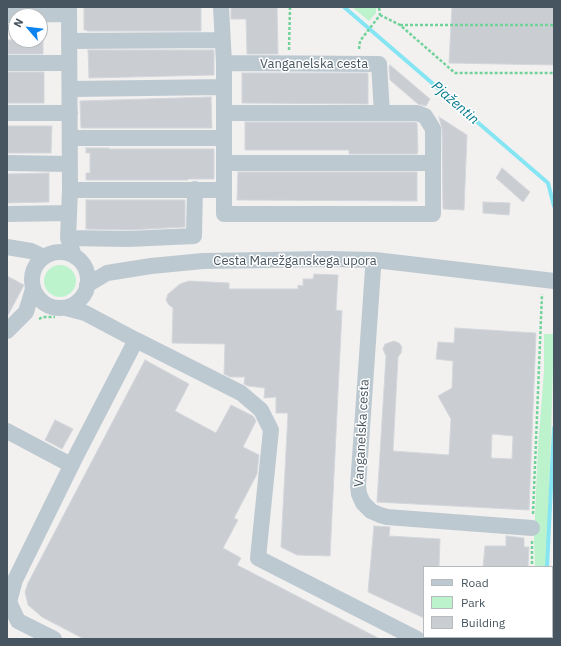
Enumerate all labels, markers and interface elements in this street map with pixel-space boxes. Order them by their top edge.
north arrow [8,8,48,48]
text: N [10,16,26,30]
street label: Vanganelska cesta [260,56,368,72]
water label: Pjažentin [428,78,482,128]
street label: Cesta Marežganskega upora [213,253,377,269]
street label: Vanganelska cesta [351,379,373,487]
legend [423,566,553,638]
text: Road [461,575,489,590]
text: Park [461,595,485,610]
text: Building [461,615,505,630]

